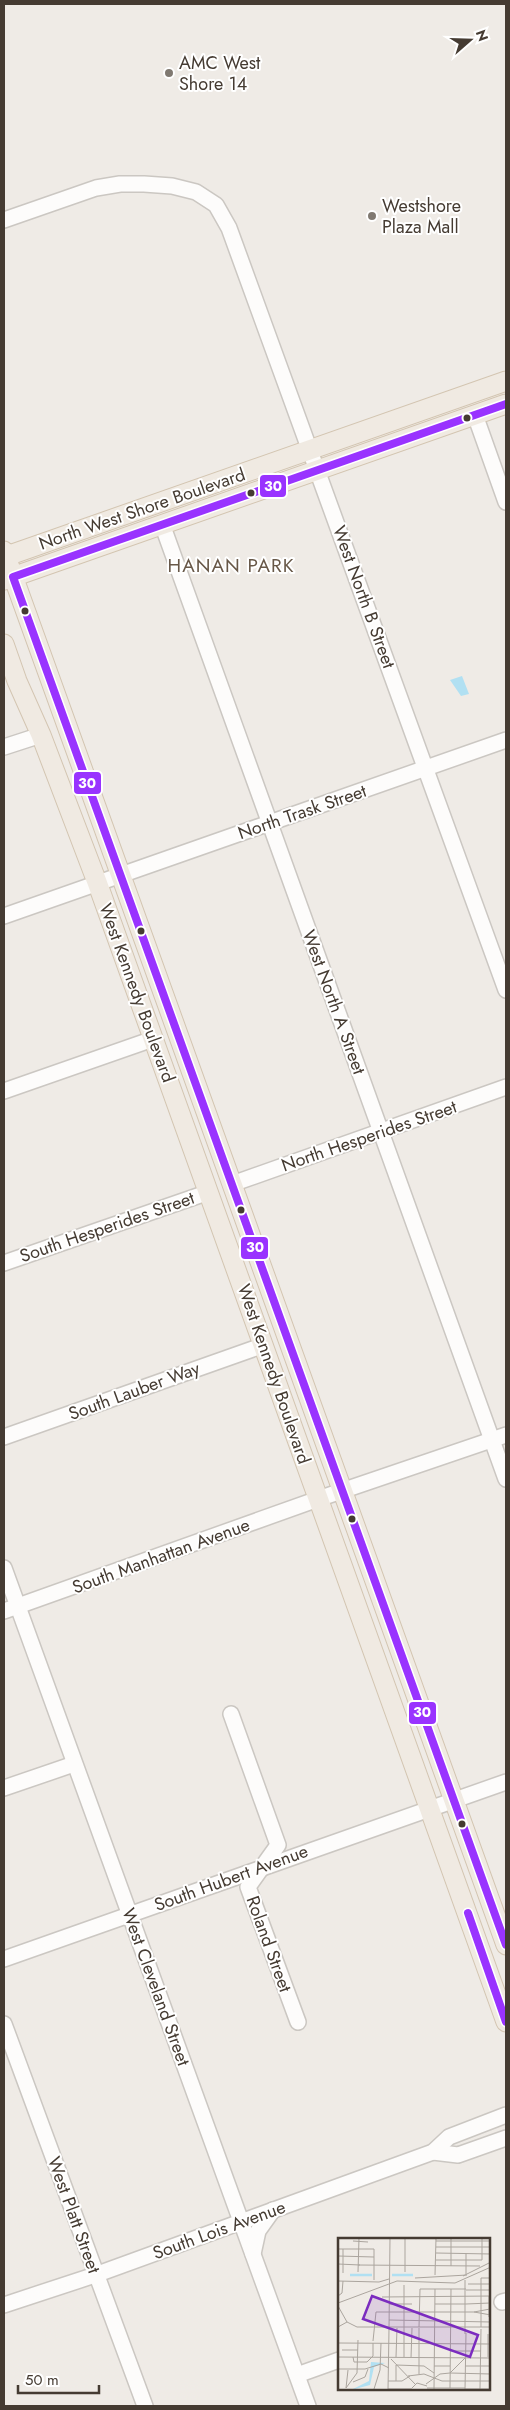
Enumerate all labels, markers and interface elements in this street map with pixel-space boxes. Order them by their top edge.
north arrow [445,15,495,65]
text: N [471,27,494,44]
place label: AMC West Shore 14 [179,50,261,97]
marker: AMC West Shore 14 [163,67,175,79]
place label: Westshore Plaza Mall [382,193,461,240]
marker: Westshore Plaza Mall [366,210,378,222]
unlabelled marker [462,413,472,423]
street label: North West Shore Boulevard [35,461,249,557]
line badge: 30 [259,474,287,498]
text: 30 [264,476,282,496]
unlabelled marker [246,488,256,498]
street label: West North B Street [326,522,402,673]
district label: HANAN PARK [168,552,294,579]
unlabelled marker [20,606,30,616]
line badge: 30 [73,771,102,795]
text: 30 [78,773,96,793]
street label: North Trask Street [234,778,370,846]
street label: West Kennedy Boulevard [93,900,181,1086]
unlabelled marker [136,926,146,936]
street label: West North A Street [296,926,372,1078]
street label: North Hesperides Street [278,1094,461,1178]
street label: South Hesperides Street [16,1185,198,1269]
unlabelled marker [236,1205,246,1215]
line badge: 30 [240,1236,269,1260]
text: 30 [246,1237,264,1257]
street label: West Kennedy Boulevard [231,1281,317,1467]
street label: South Lauber Way [65,1355,203,1427]
street label: South Manhattan Avenue [69,1512,253,1600]
unlabelled marker [347,1514,357,1524]
line badge: 30 [408,1701,437,1725]
text: 30 [413,1702,431,1722]
unlabelled marker [457,1819,467,1829]
street label: South Hubert Avenue [150,1838,312,1918]
street label: Roland Street [240,1892,299,1996]
street label: West Cleveland Street [115,1905,197,2070]
street label: West Platt Street [41,2153,107,2278]
street label: South Lois Avenue [149,2194,289,2266]
inset map [338,2238,490,2390]
scale bar [18,2362,99,2394]
text: 50 m [25,2369,59,2391]

